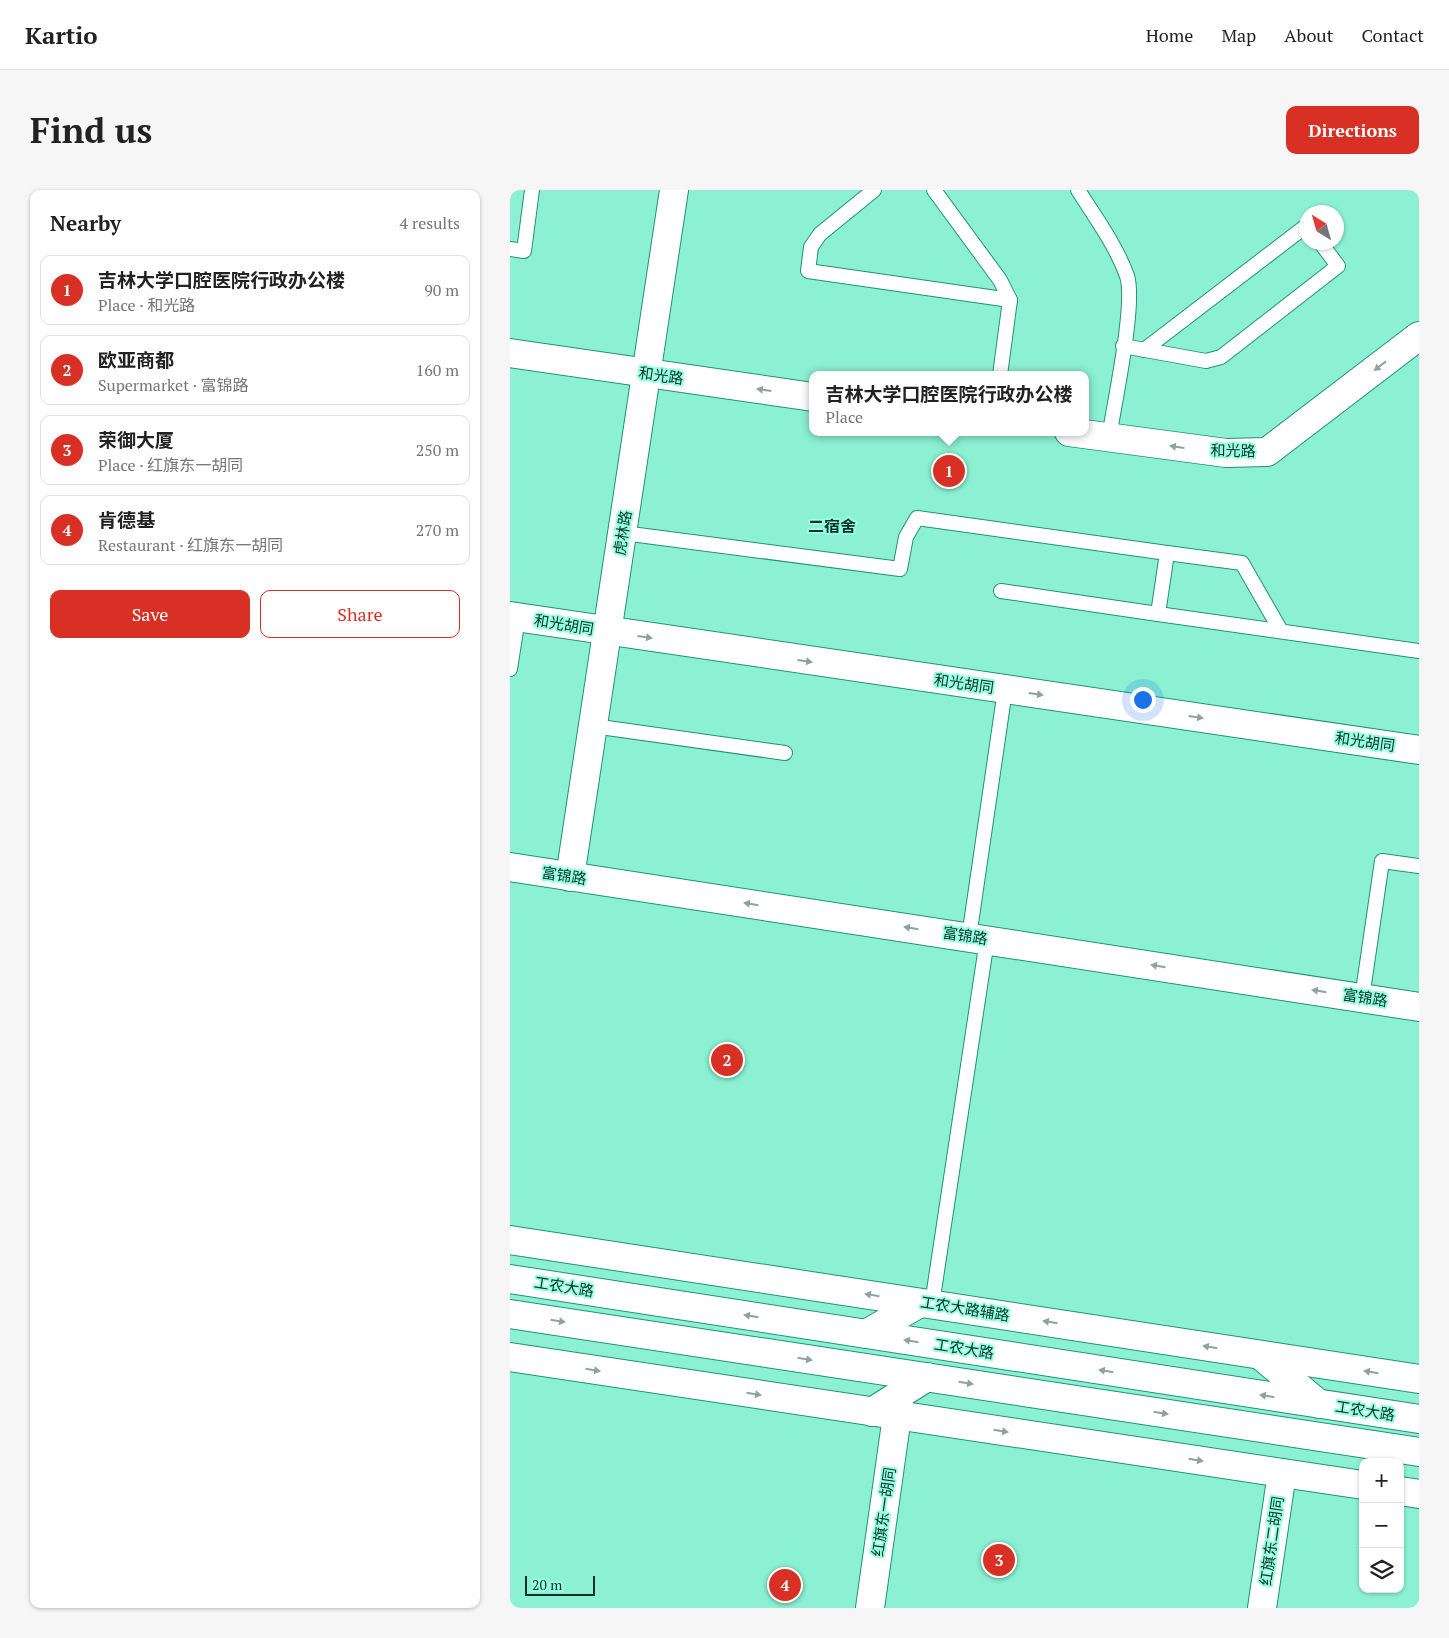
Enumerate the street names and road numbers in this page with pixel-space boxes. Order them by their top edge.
street label: 和光路 [637,362,685,388]
street label: 和光路 [1210,440,1256,460]
street label: 虎林路 [609,509,635,557]
street label: 和光胡同 [533,609,595,639]
street label: 和光胡同 [933,669,995,697]
street label: 和光胡同 [1334,727,1396,755]
street label: 富锦路 [540,862,588,888]
street label: 富锦路 [941,922,989,948]
street label: 富锦路 [1341,984,1389,1010]
street label: 工农大路 [533,1271,595,1301]
street label: 工农大路辅路 [919,1291,1011,1325]
street label: 工农大路 [933,1333,995,1363]
street label: 工农大路 [1334,1395,1396,1425]
street label: 红旗东一胡同 [867,1466,899,1558]
street label: 红旗东二胡同 [1255,1495,1287,1587]

